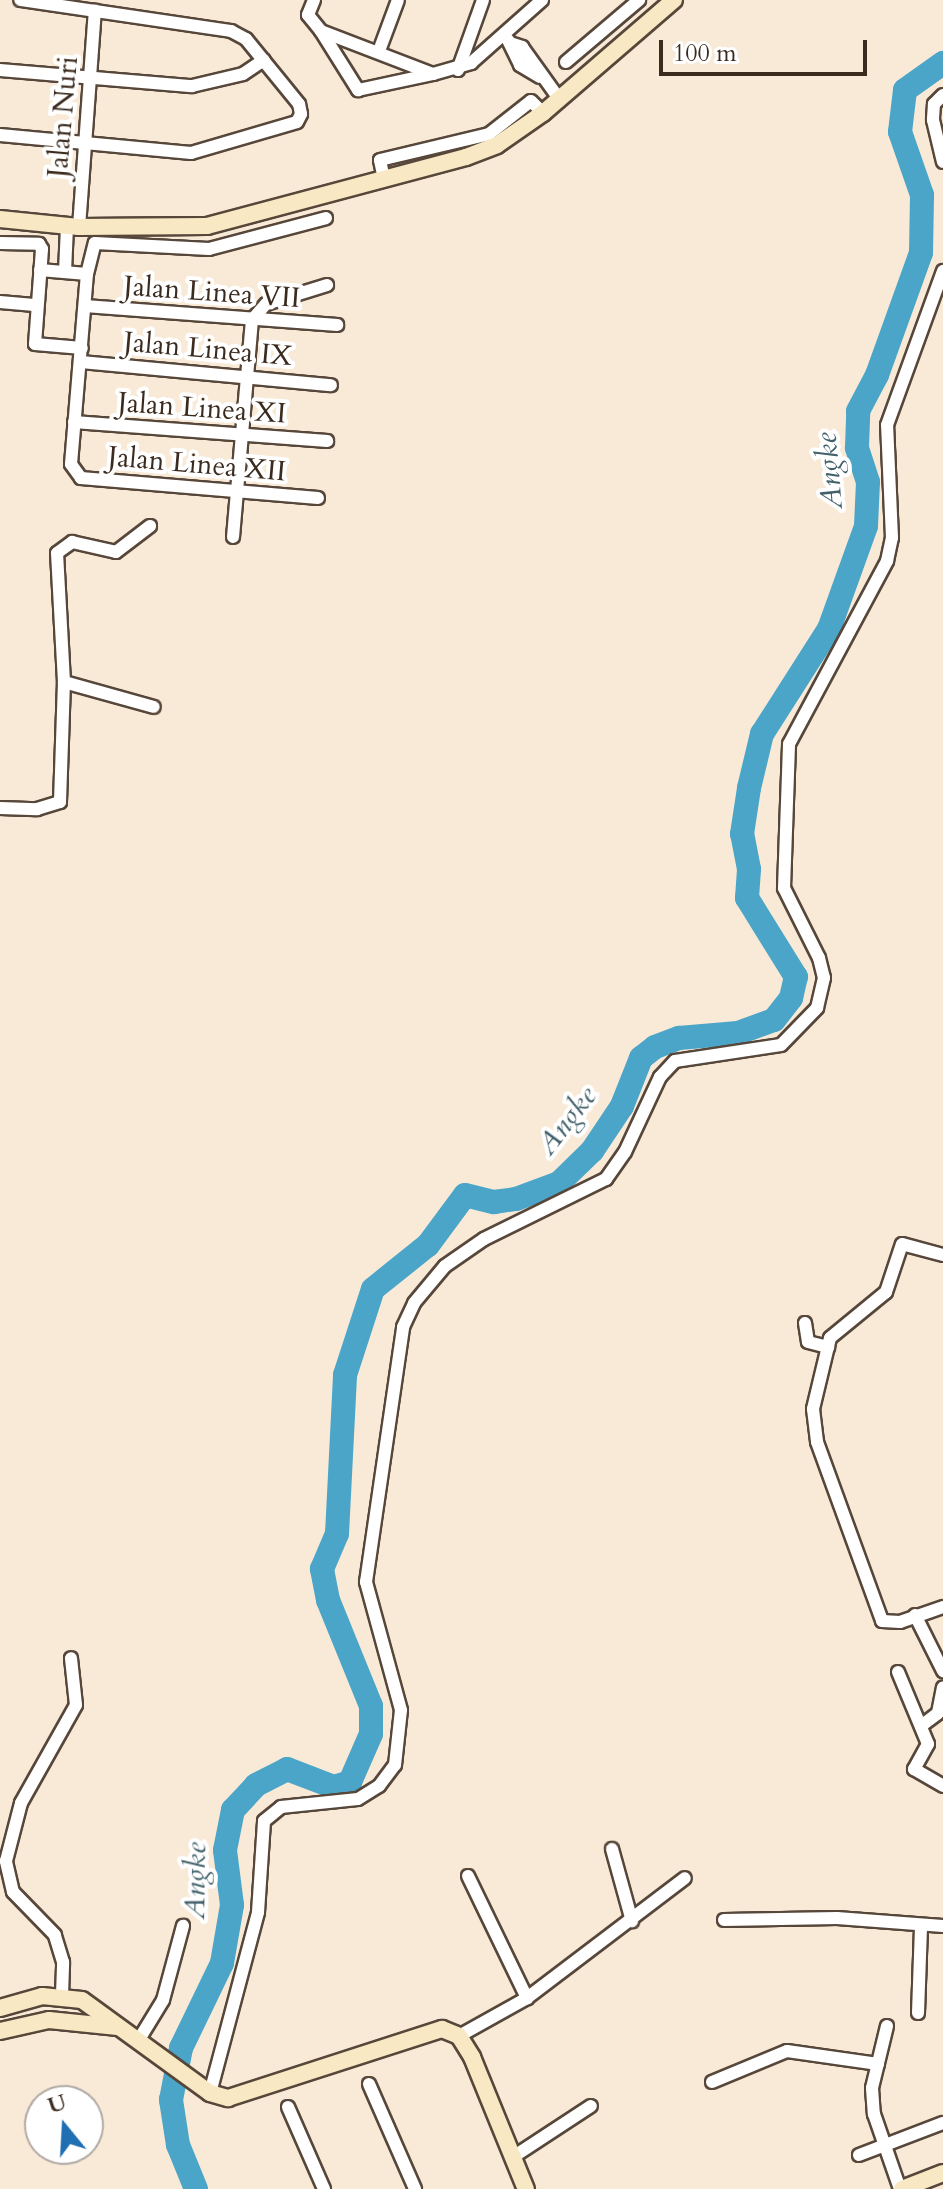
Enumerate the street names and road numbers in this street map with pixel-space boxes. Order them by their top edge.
street label: Jalan Nuri [41,55,85,179]
street label: Jalan Linea VII [123,269,301,315]
street label: Jalan Linea IX [122,325,294,373]
street label: Jalan Linea XI [117,385,287,431]
street label: Jalan Linea XII [107,439,287,489]

